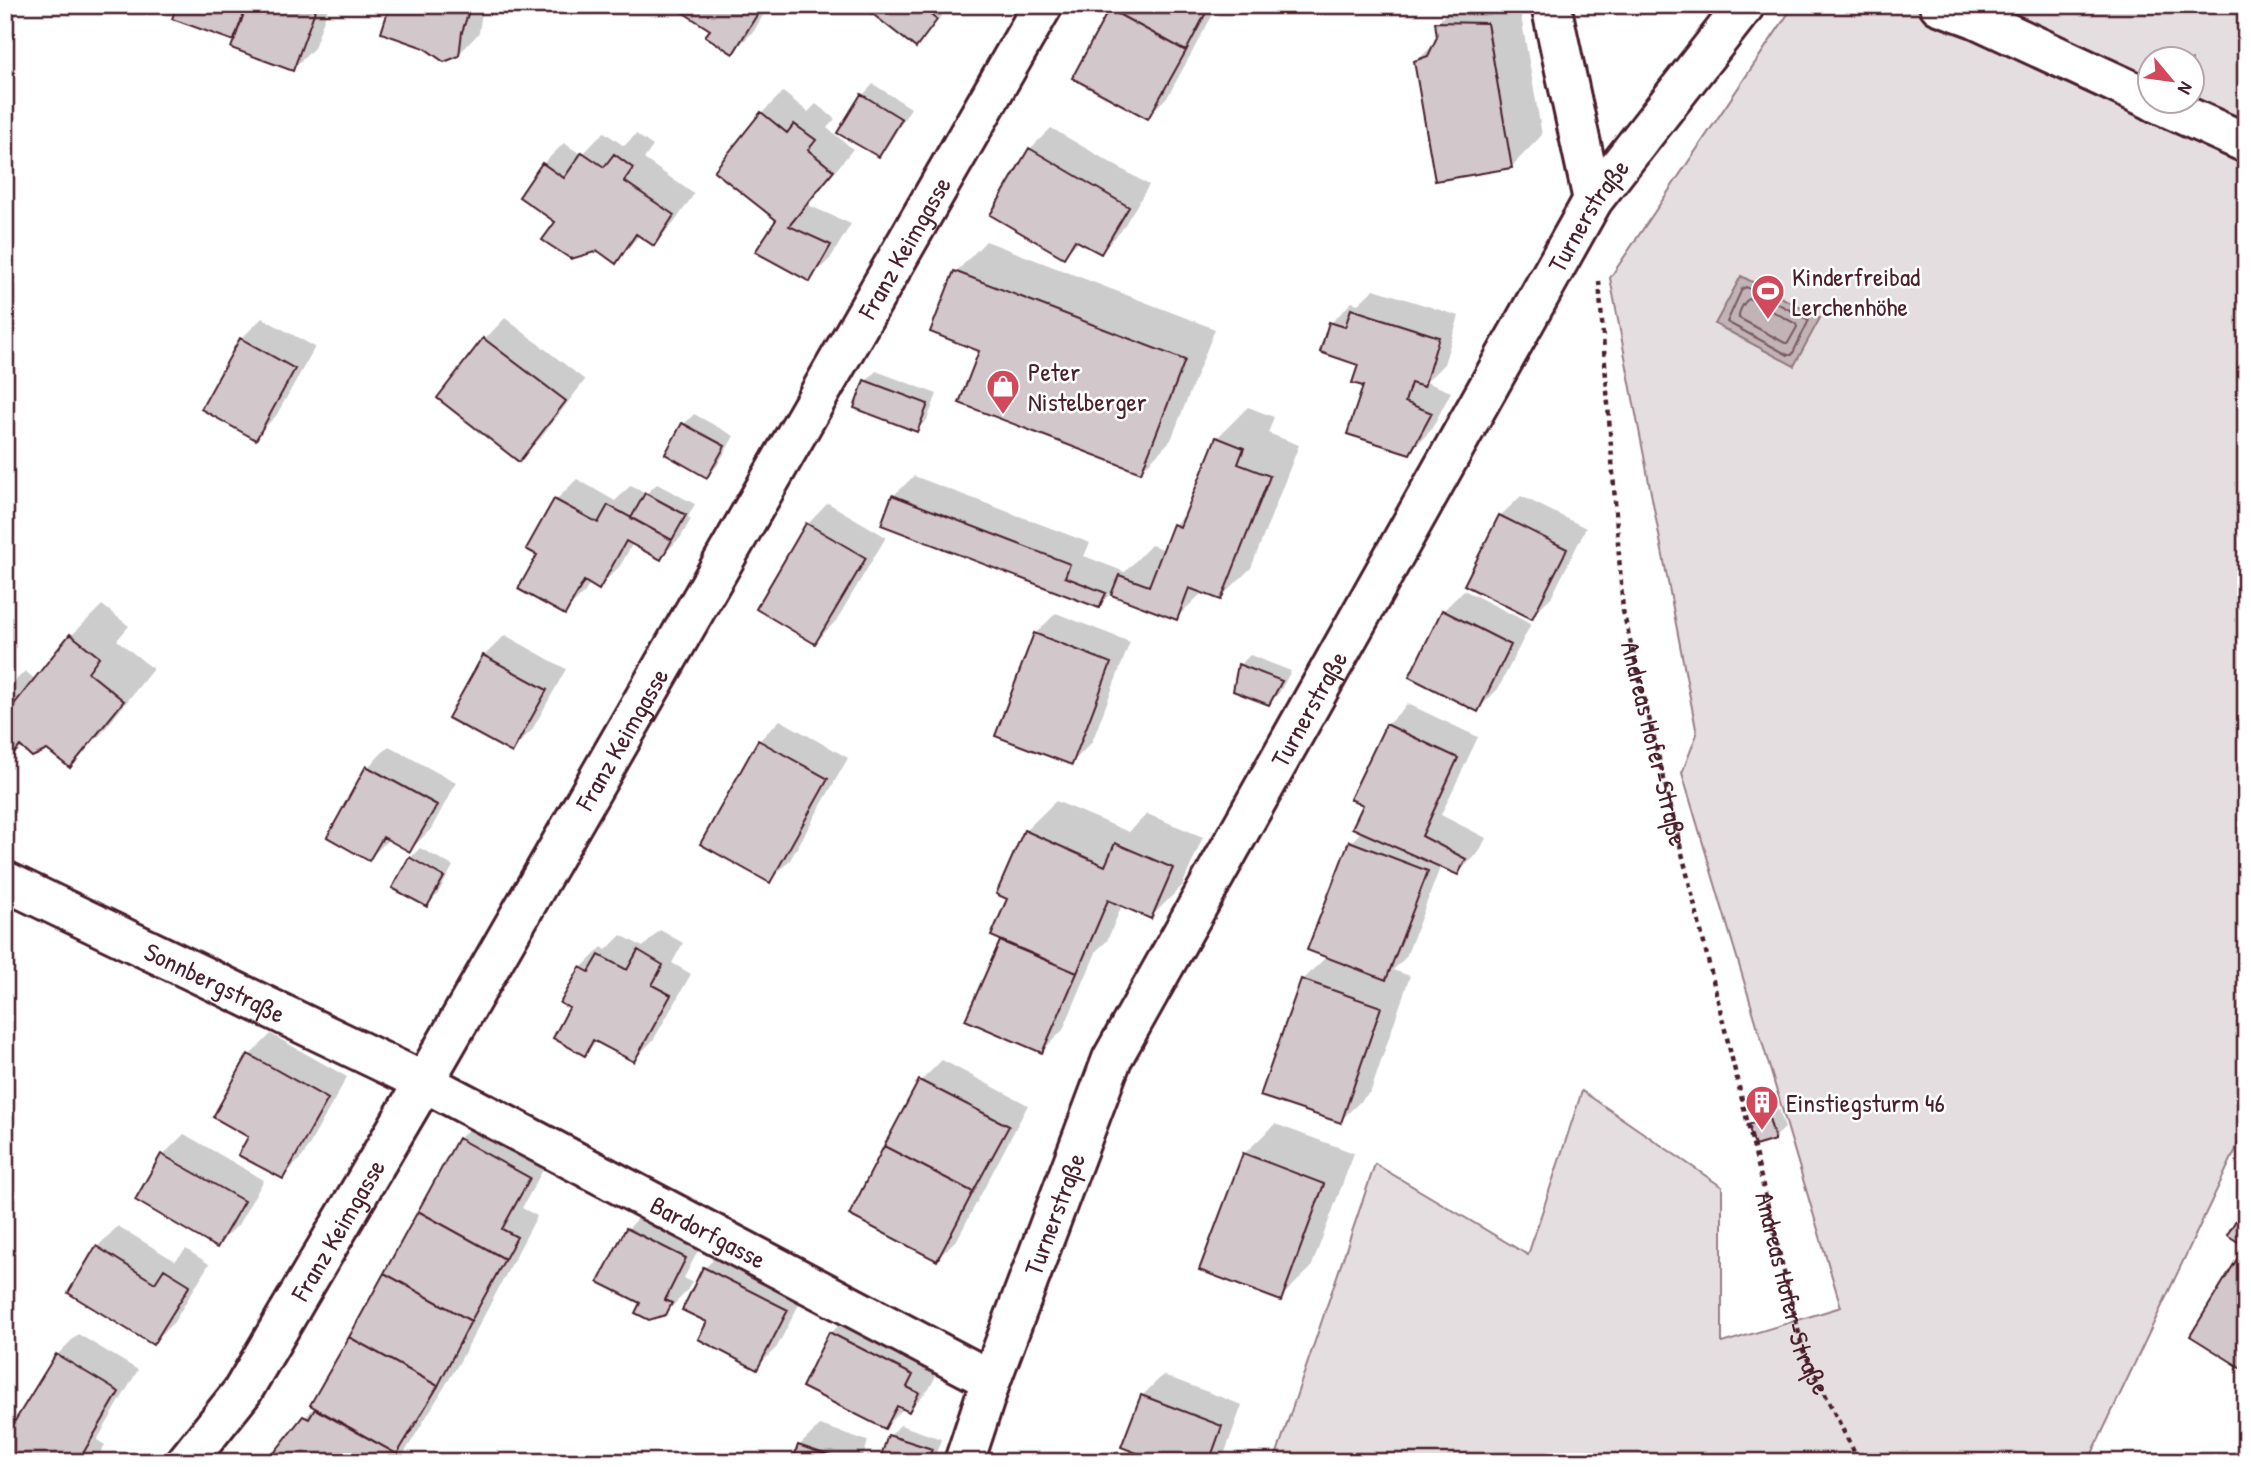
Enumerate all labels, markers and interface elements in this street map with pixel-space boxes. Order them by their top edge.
north arrow [2136,46,2206,116]
text: N [2172,78,2200,99]
street label: Turnerstraße [1539,151,1636,278]
street label: Franz Keimgasse [849,170,958,325]
place label: Kinderfreibad Lerchenhöhe [1792,259,1920,324]
sports icon: Kinderfreibad Lerchenhöhe [1749,272,1787,321]
place label: Peter Nistelberger [1028,354,1147,419]
shop icon: Peter Nistelberger [984,367,1022,416]
street label: Andreas Hofer-Straße [1613,637,1697,849]
street label: Turnerstraße [1262,644,1355,773]
street label: Franz Keimgasse [566,661,676,817]
street label: Sonnbergstraße [139,933,291,1030]
building icon: Einstiegsturm 46 [1743,1083,1781,1132]
place label: Einstiegsturm 46 [1786,1085,1945,1120]
street label: Turnerstraße [1015,1148,1093,1280]
street label: Franz Keimgasse [282,1152,393,1308]
street label: Bardorfgasse [645,1187,772,1276]
street label: Andreas Hofer-Straße [1748,1188,1840,1400]

